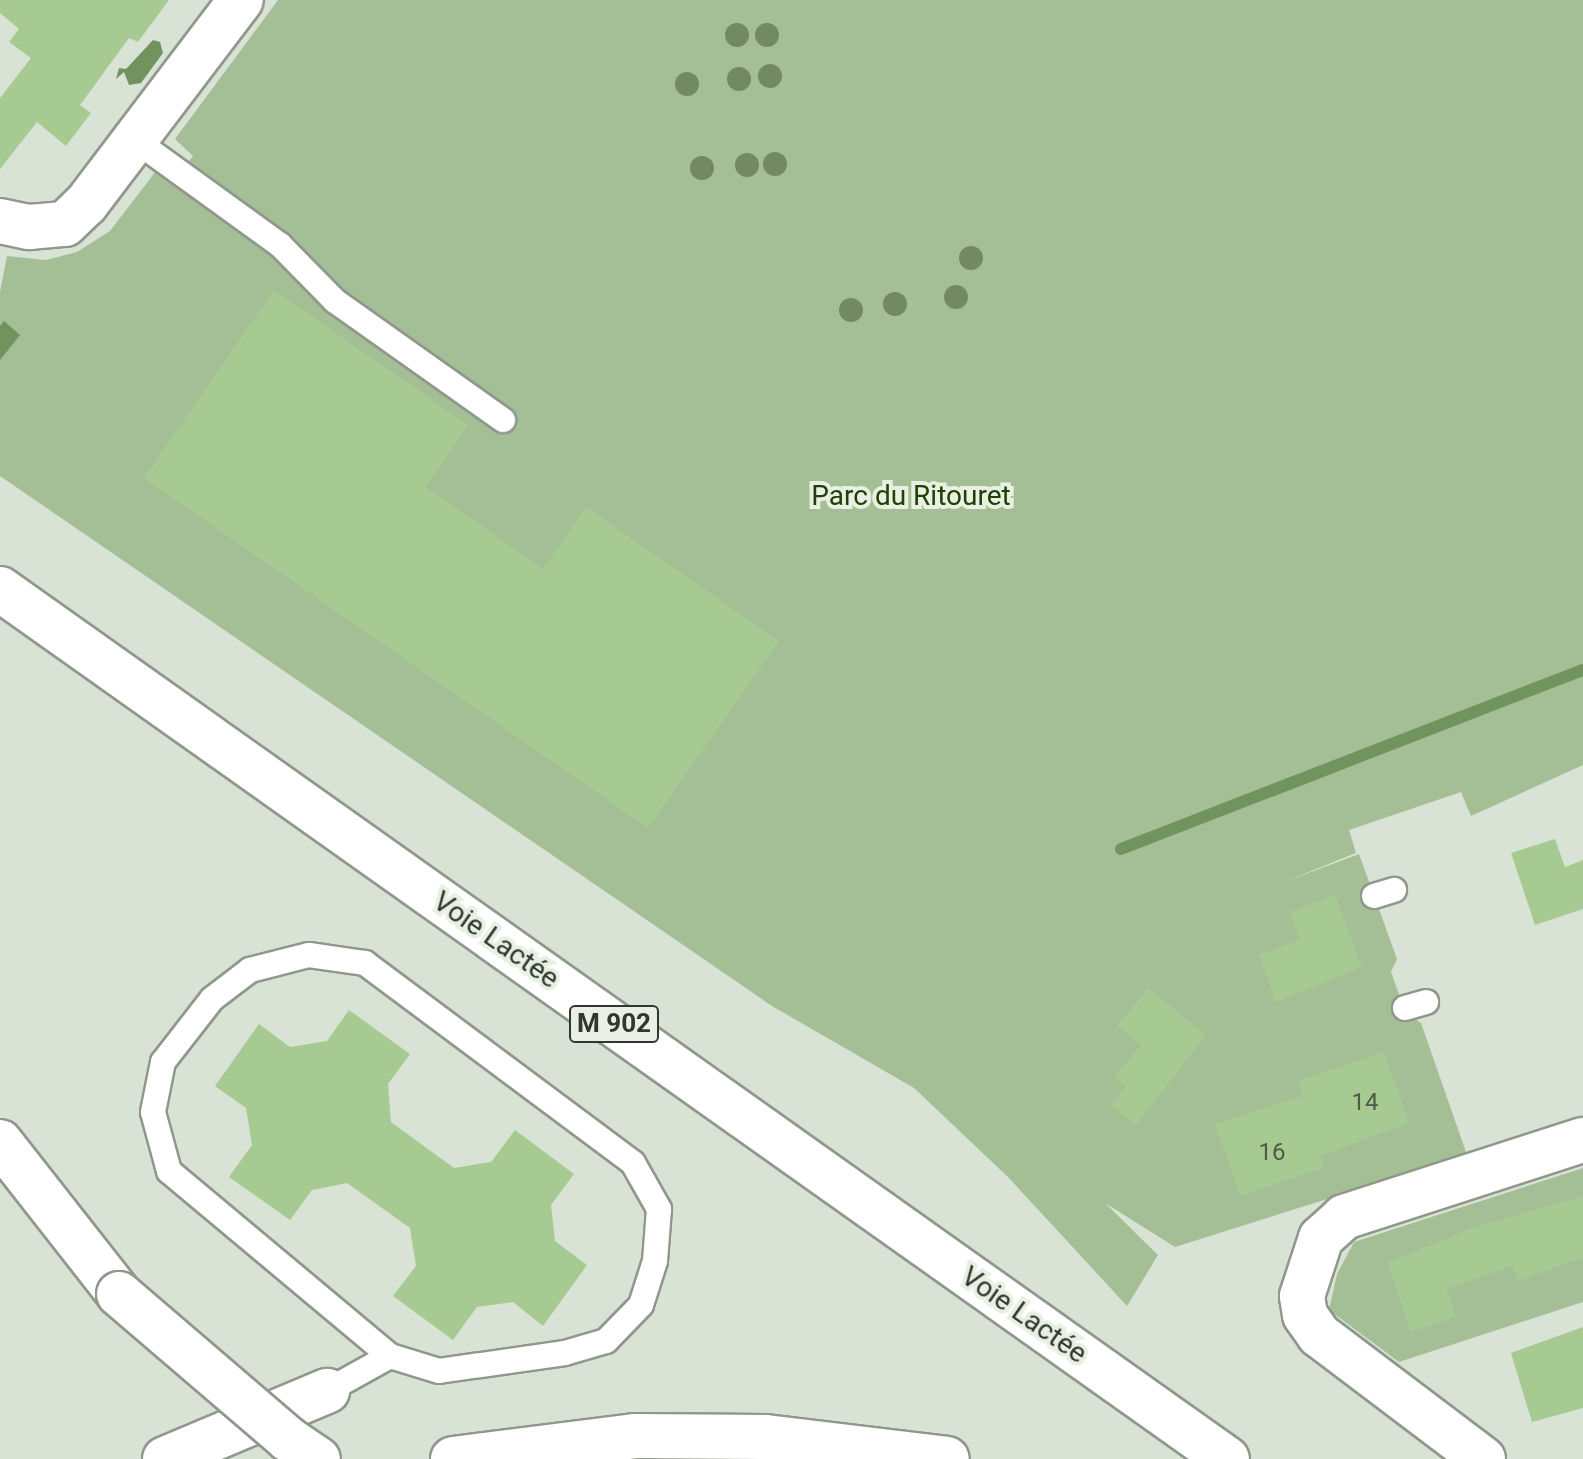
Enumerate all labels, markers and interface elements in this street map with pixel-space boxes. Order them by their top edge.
park label: Parc du Ritouret [811,479,1011,513]
street label: Voie Lactée [427,884,565,996]
road number: M 902 [568,1002,660,1046]
house number: 14 [1352,1089,1378,1117]
house number: 16 [1259,1139,1285,1167]
street label: Voie Lactée [955,1259,1093,1371]

